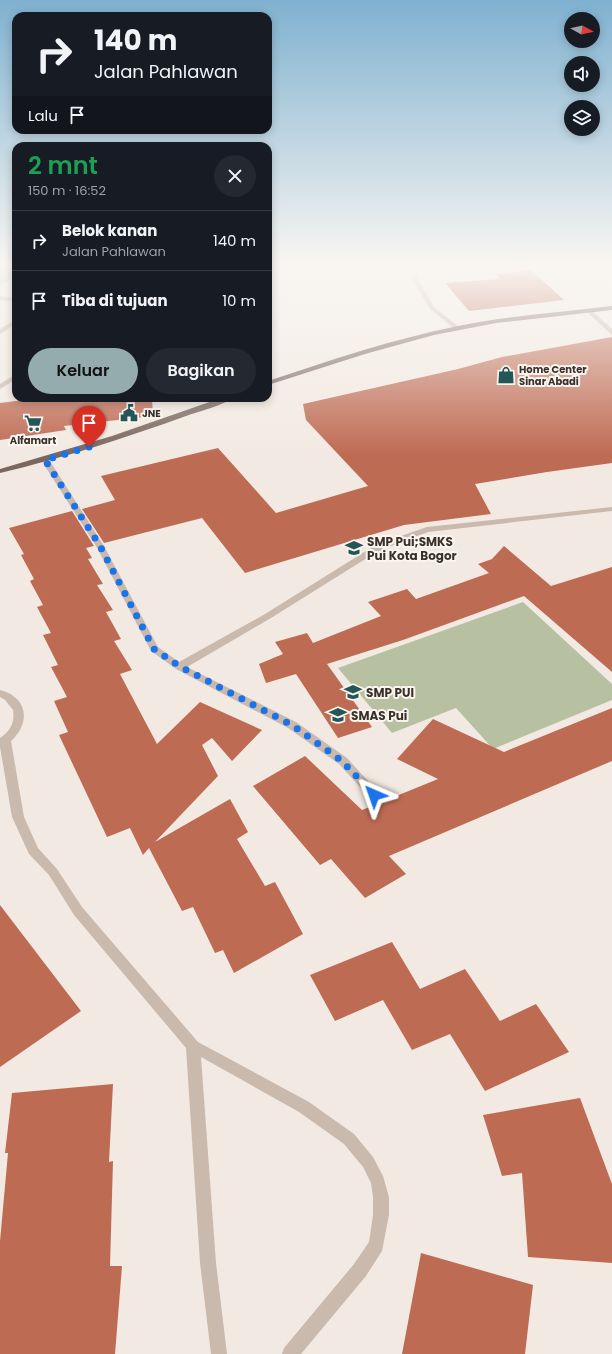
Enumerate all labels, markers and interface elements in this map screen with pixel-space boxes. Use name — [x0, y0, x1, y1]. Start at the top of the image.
north arrow — [564, 12, 600, 48]
map controls — [564, 12, 600, 136]
text: 140 m — [94, 21, 177, 60]
icon: right — [28, 28, 80, 80]
button: sound — [564, 56, 600, 92]
text: Jalan Pahlawan — [94, 59, 238, 84]
button: layers — [564, 100, 600, 136]
icon: arrive — [66, 104, 88, 126]
text: Lalu — [28, 105, 58, 126]
text: 2 mnt — [28, 149, 98, 182]
button: close — [214, 155, 256, 197]
text: 150 m · 16:52 — [28, 181, 106, 200]
text: Belok kanan — [62, 220, 157, 241]
icon: right — [28, 230, 50, 252]
text: 140 m — [213, 230, 256, 251]
text: Jalan Pahlawan — [62, 242, 166, 261]
icon: arrive — [28, 290, 50, 312]
text: Tiba di tujuan — [62, 290, 168, 311]
text: 10 m — [222, 290, 256, 311]
button: Keluar — [28, 348, 138, 394]
button: Bagikan — [146, 348, 256, 394]
place label: Home Center Sinar Abadi — [519, 362, 587, 389]
shop icon: Home Center Sinar Abadi — [496, 365, 516, 385]
public building icon: JNE — [119, 403, 139, 423]
pin — [72, 406, 106, 447]
place label: JNE — [142, 406, 161, 421]
icon: arrive — [78, 412, 100, 434]
supermarket icon: Alfamart — [23, 413, 43, 433]
place label: Alfamart — [10, 433, 56, 448]
place label: SMP Pui;SMKS Pui Kota Bogor — [367, 533, 457, 564]
school or university icon: SMP Pui;SMKS Pui Kota Bogor — [344, 538, 364, 558]
school or university icon: SMP PUI — [343, 682, 363, 702]
place label: SMP PUI — [366, 684, 414, 701]
school or university icon: SMAS Pui — [328, 705, 348, 725]
place label: SMAS Pui — [351, 707, 407, 724]
position arrow — [353, 774, 395, 816]

